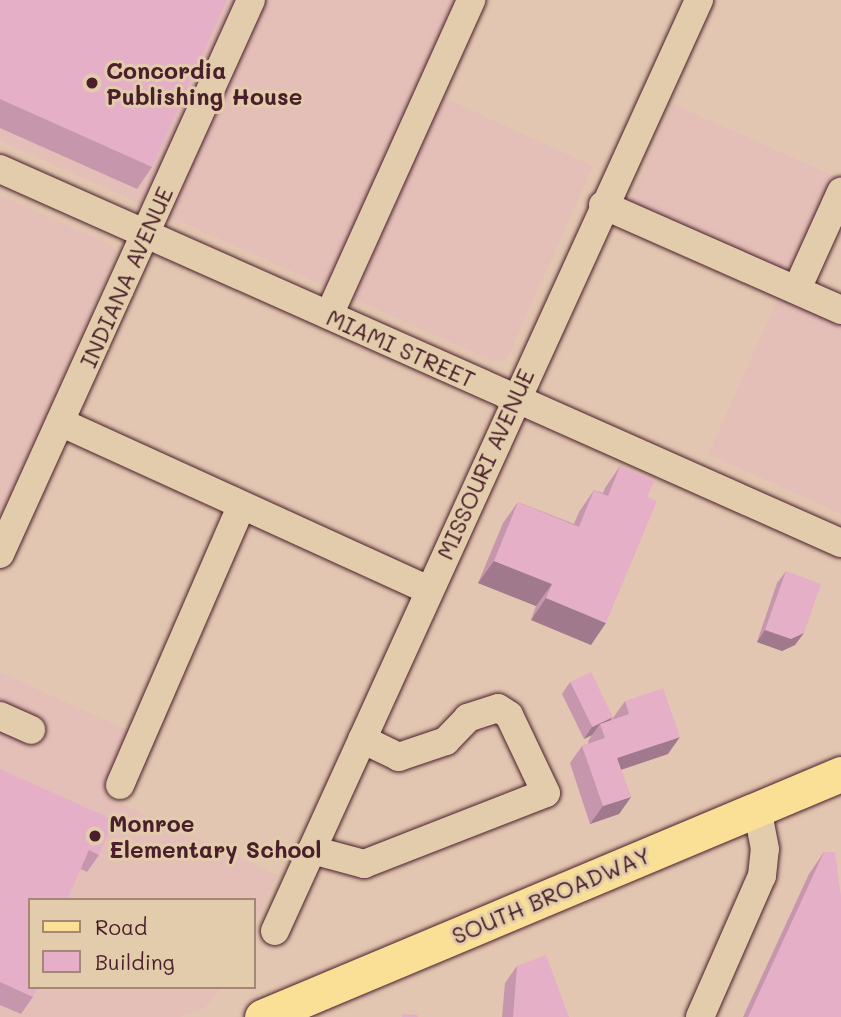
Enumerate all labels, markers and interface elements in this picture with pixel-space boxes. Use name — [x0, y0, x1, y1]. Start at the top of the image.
place label: Concordia Publishing House — [106, 56, 302, 110]
marker: Concordia Publishing House — [84, 75, 100, 91]
street label: INDIANA AVENUE — [74, 182, 178, 372]
street label: MIAMI STREET — [322, 303, 480, 393]
street label: MISSOURI AVENUE — [431, 364, 539, 564]
place label: Monroe Elementary School — [109, 809, 322, 863]
marker: Monroe Elementary School — [87, 828, 103, 844]
street label: SOUTH BROADWAY — [447, 841, 655, 949]
legend — [28, 898, 256, 989]
text: Road — [95, 913, 147, 940]
text: Building — [95, 948, 175, 975]

